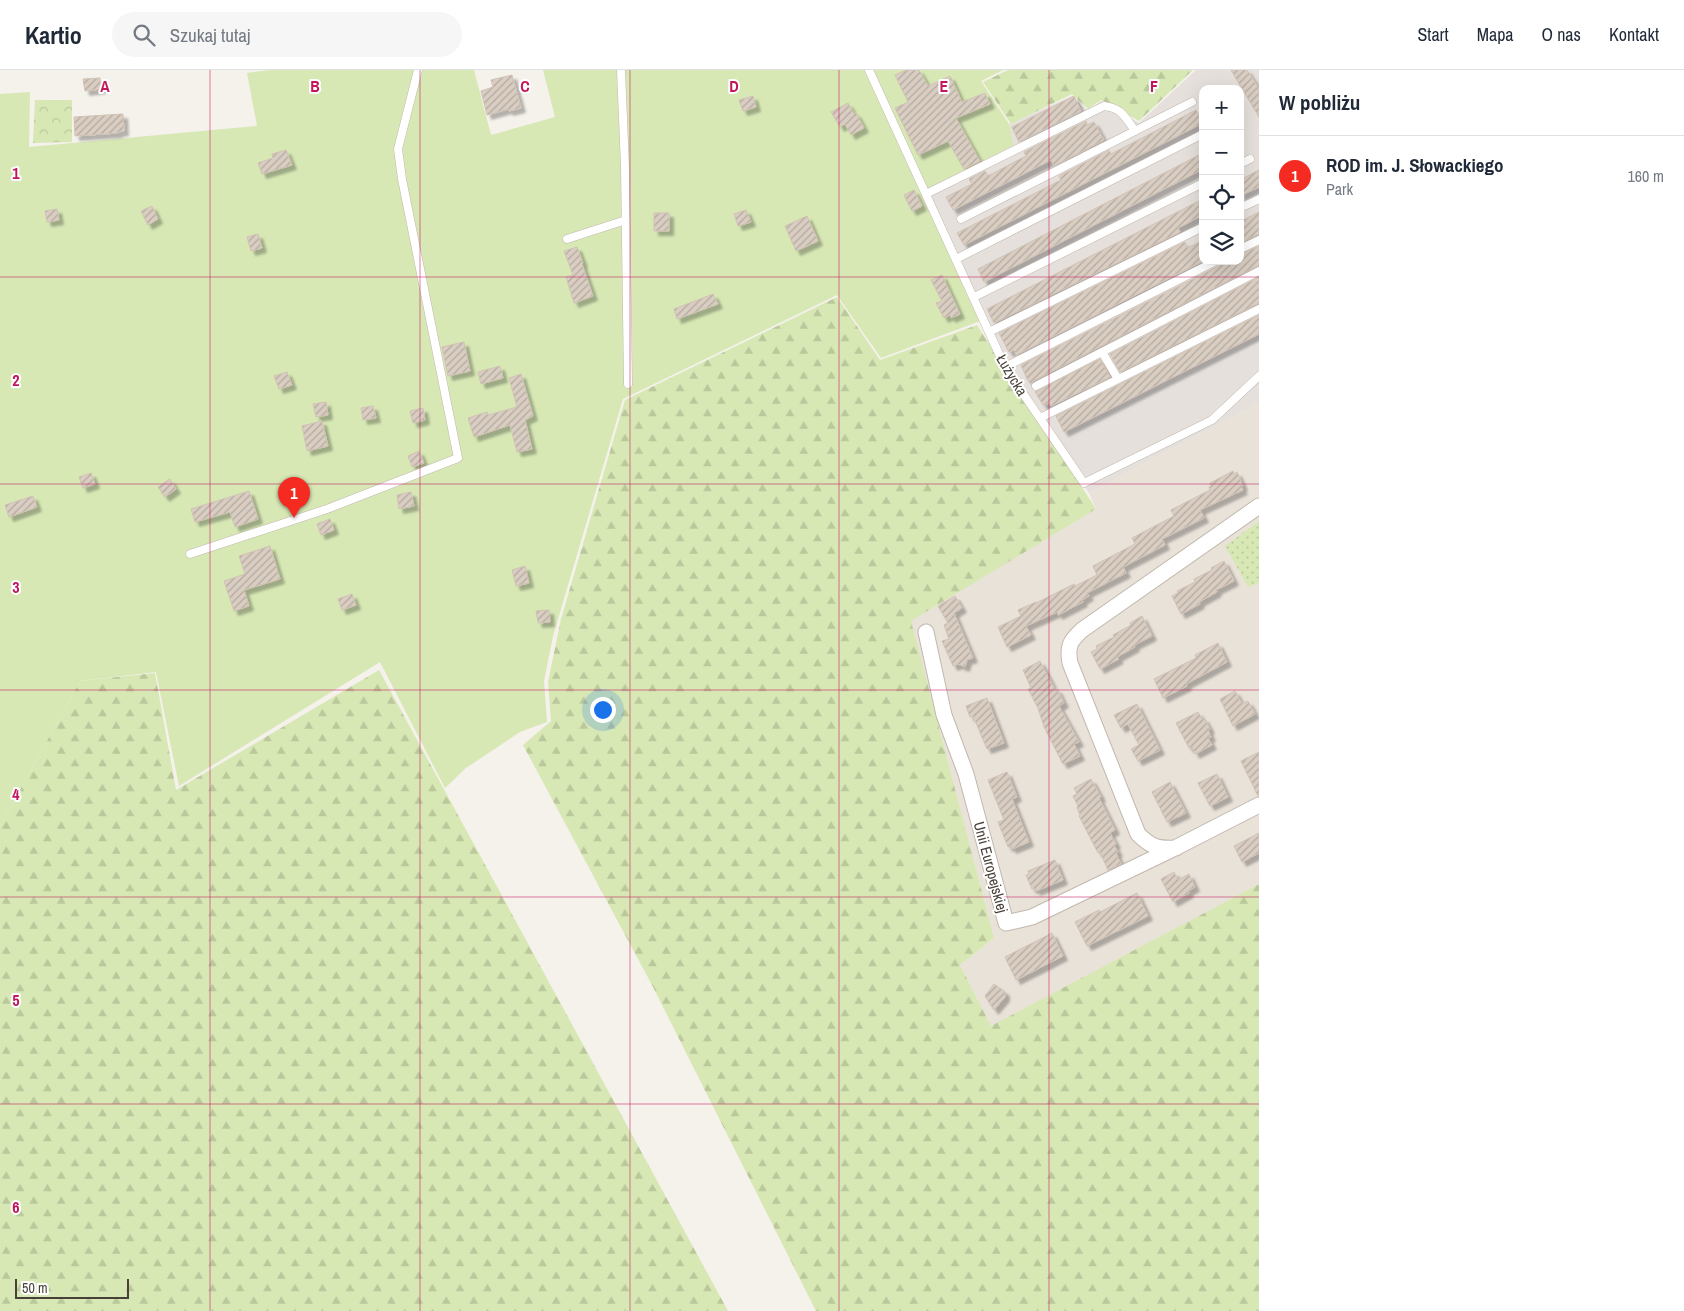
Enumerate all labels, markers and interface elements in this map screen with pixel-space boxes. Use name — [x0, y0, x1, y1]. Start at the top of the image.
search box — [112, 12, 462, 57]
text: Kartio — [25, 19, 82, 51]
icon: search — [130, 21, 158, 49]
text: Szukaj tutaj — [170, 22, 250, 48]
text: Start — [1417, 22, 1449, 47]
text: Mapa — [1477, 22, 1514, 47]
text: O nas — [1542, 22, 1581, 47]
text: Kontakt — [1609, 22, 1659, 47]
text: A — [100, 75, 110, 97]
text: B — [310, 75, 320, 97]
text: C — [520, 75, 530, 97]
text: D — [729, 75, 739, 97]
text: E — [940, 75, 949, 97]
text: F — [1150, 75, 1158, 97]
map controls — [1199, 85, 1244, 265]
button: + — [1199, 85, 1244, 130]
text: W pobliżu — [1279, 88, 1360, 117]
button: − — [1199, 130, 1244, 175]
text: ROD im. J. Słowackiego — [1326, 152, 1504, 178]
text: 1 — [12, 162, 20, 184]
text: 1 — [1291, 165, 1299, 187]
text: 160 m — [1628, 165, 1664, 187]
button: locate — [1199, 175, 1244, 220]
text: Park — [1326, 178, 1353, 200]
button: layers — [1199, 220, 1244, 265]
street label: Łużycka — [991, 350, 1033, 400]
text: 2 — [12, 369, 20, 391]
pin: 1 — [278, 477, 310, 518]
text: 3 — [12, 576, 20, 598]
your location — [590, 697, 616, 723]
text: 4 — [12, 783, 20, 805]
street label: Unii Europejskiej — [969, 819, 1013, 915]
text: 5 — [12, 989, 20, 1011]
text: 6 — [12, 1196, 20, 1218]
scale bar — [15, 1276, 129, 1299]
text: 50 m — [22, 1279, 48, 1297]

